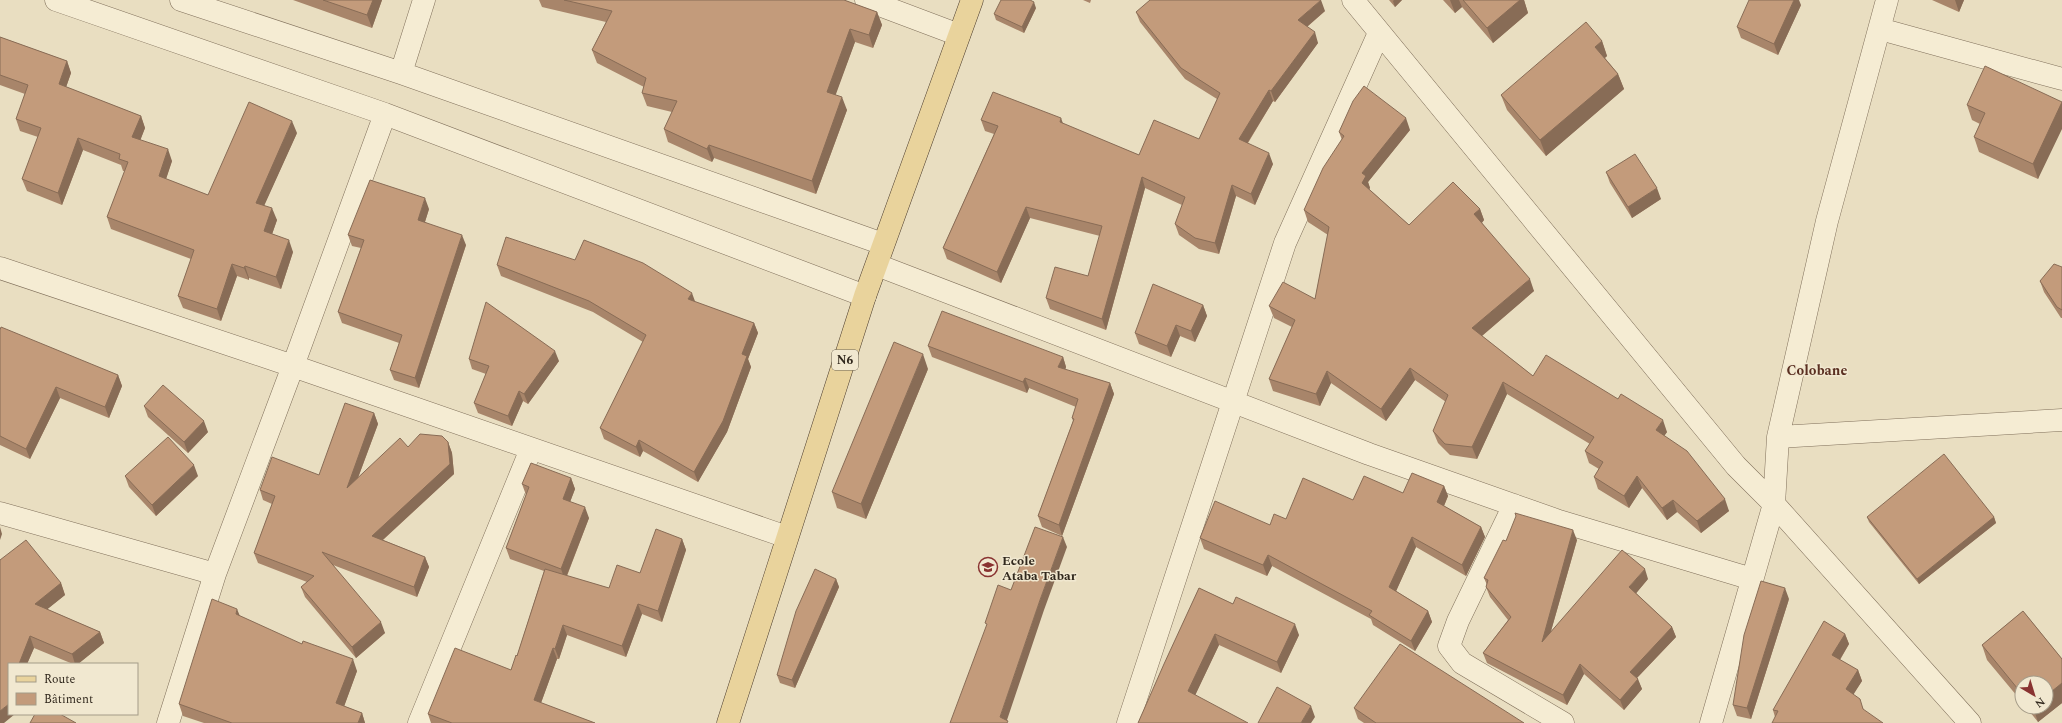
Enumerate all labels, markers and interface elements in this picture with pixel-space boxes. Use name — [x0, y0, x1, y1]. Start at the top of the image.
road number: N6 — [832, 350, 858, 370]
district label: Colobane — [1787, 360, 1847, 381]
place label: Ecole Ataba Tabar — [1002, 551, 1077, 586]
school or university icon: Ecole Ataba Tabar — [977, 556, 999, 578]
legend — [8, 663, 138, 715]
text: Route — [44, 670, 75, 689]
north arrow — [2014, 675, 2054, 715]
text: Bâtiment — [44, 690, 93, 709]
text: N — [2031, 693, 2049, 712]

